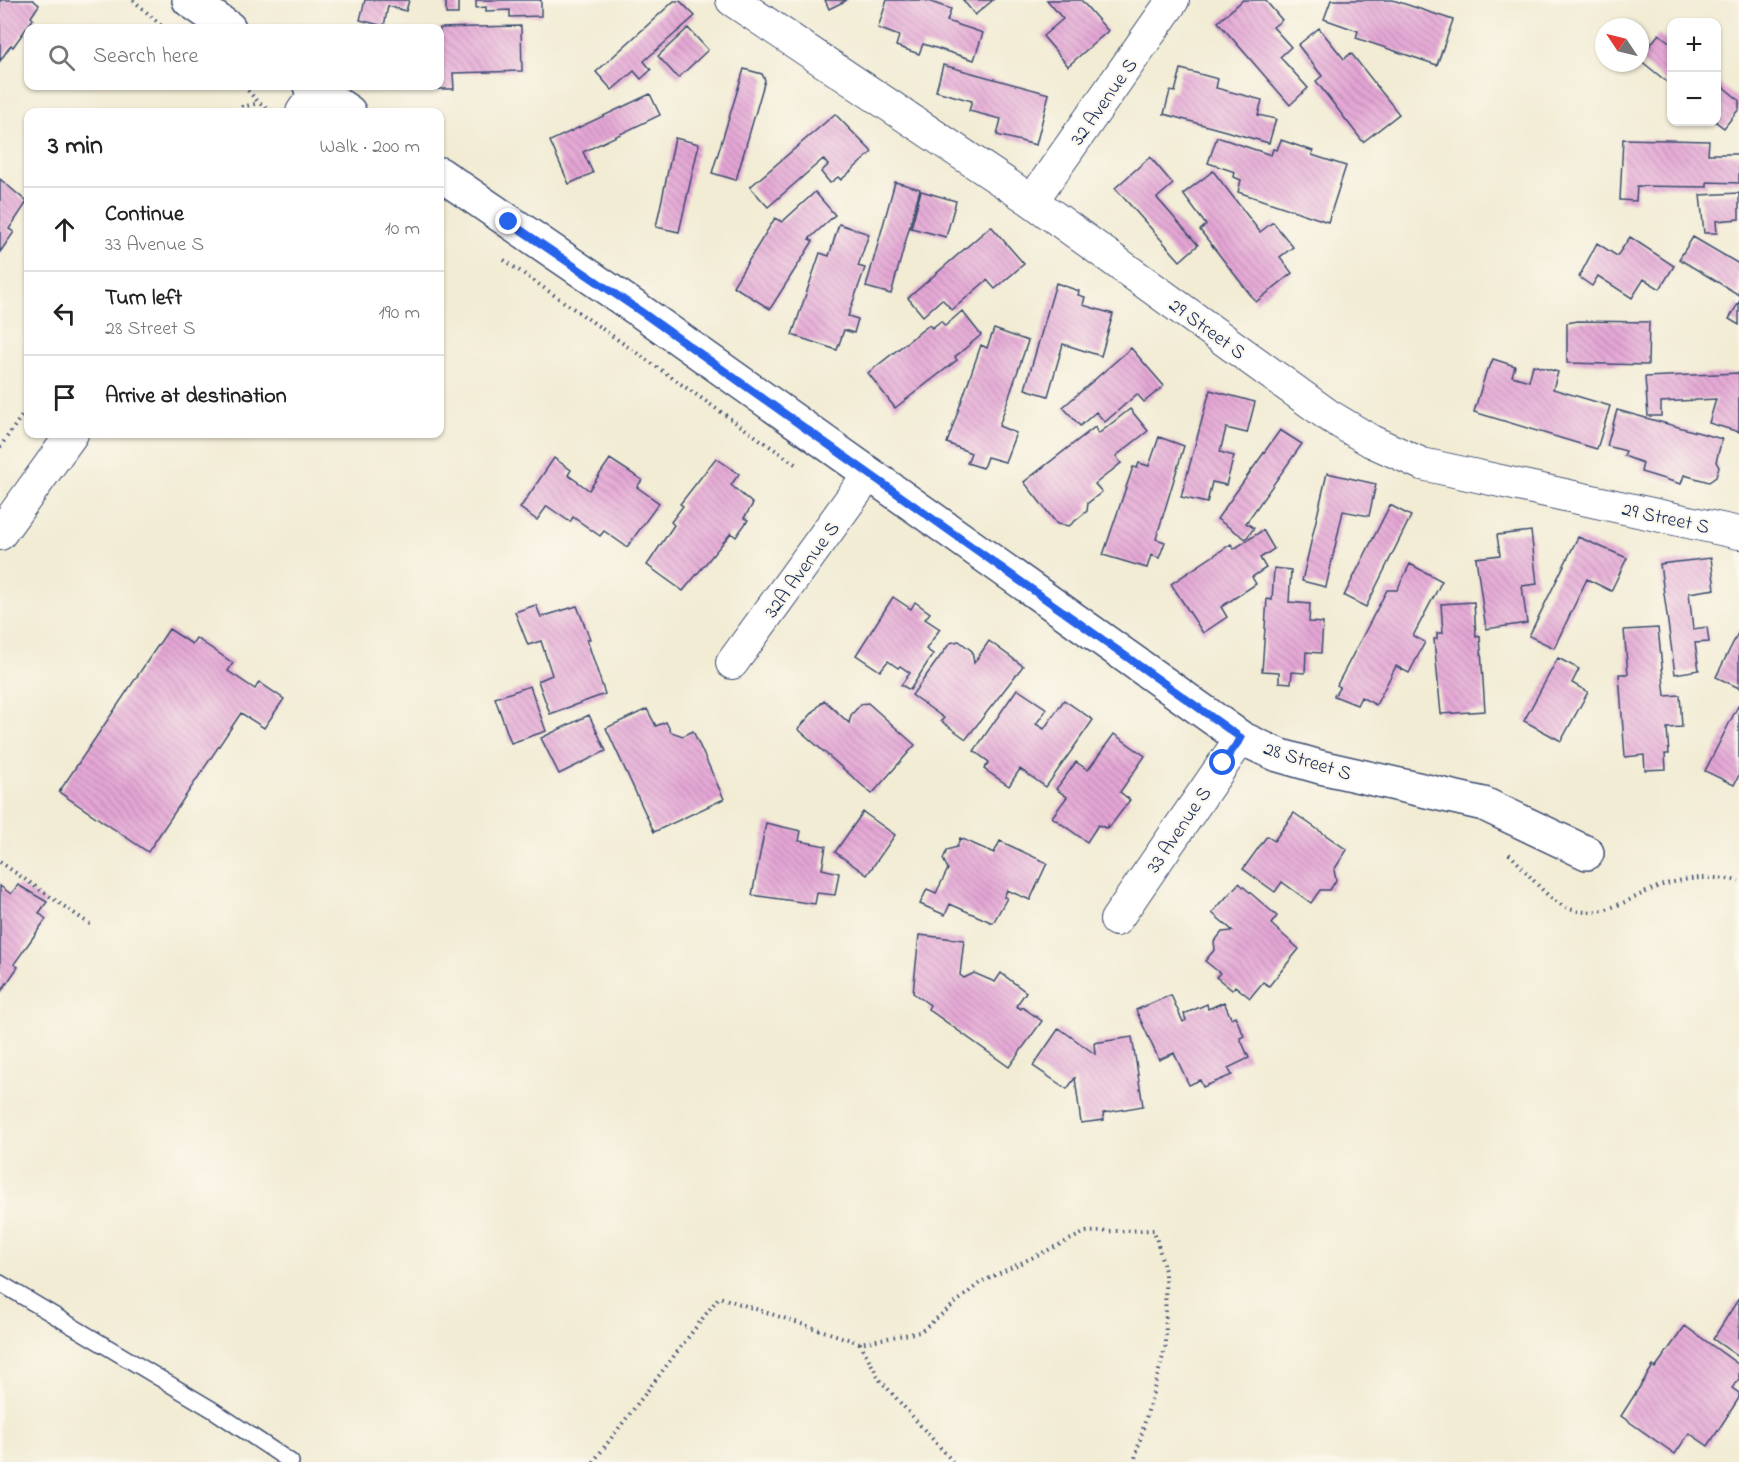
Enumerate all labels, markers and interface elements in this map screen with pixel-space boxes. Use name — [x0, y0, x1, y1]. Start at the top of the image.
north arrow — [1595, 18, 1649, 72]
map controls — [1667, 18, 1721, 126]
button: + — [1667, 18, 1721, 72]
search box — [24, 24, 444, 90]
icon: search — [45, 41, 78, 74]
text: Search here — [93, 41, 198, 73]
street label: 32 Avenue S — [1064, 53, 1146, 152]
button: − — [1667, 72, 1721, 126]
text: 3 min — [48, 128, 103, 166]
text: Walk · 200 m — [320, 133, 420, 162]
text: Continue — [105, 199, 184, 231]
route end — [495, 208, 521, 234]
icon: ahead — [48, 213, 81, 246]
text: 10 m — [384, 215, 420, 244]
text: 33 Avenue S — [105, 231, 204, 260]
text: Turn left — [105, 283, 182, 315]
street label: 29 Street S — [1162, 292, 1251, 368]
icon: left — [48, 297, 81, 330]
text: 190 m — [378, 299, 420, 328]
text: 28 Street S — [105, 315, 196, 344]
icon: arrive — [48, 381, 81, 414]
text: Arrive at destination — [105, 381, 287, 413]
street label: 29 Street S — [1619, 496, 1712, 543]
street label: 32A Avenue S — [758, 516, 848, 625]
street label: 28 Street S — [1260, 735, 1355, 790]
route start — [1209, 749, 1235, 775]
street label: 33 Avenue S — [1140, 781, 1220, 880]

